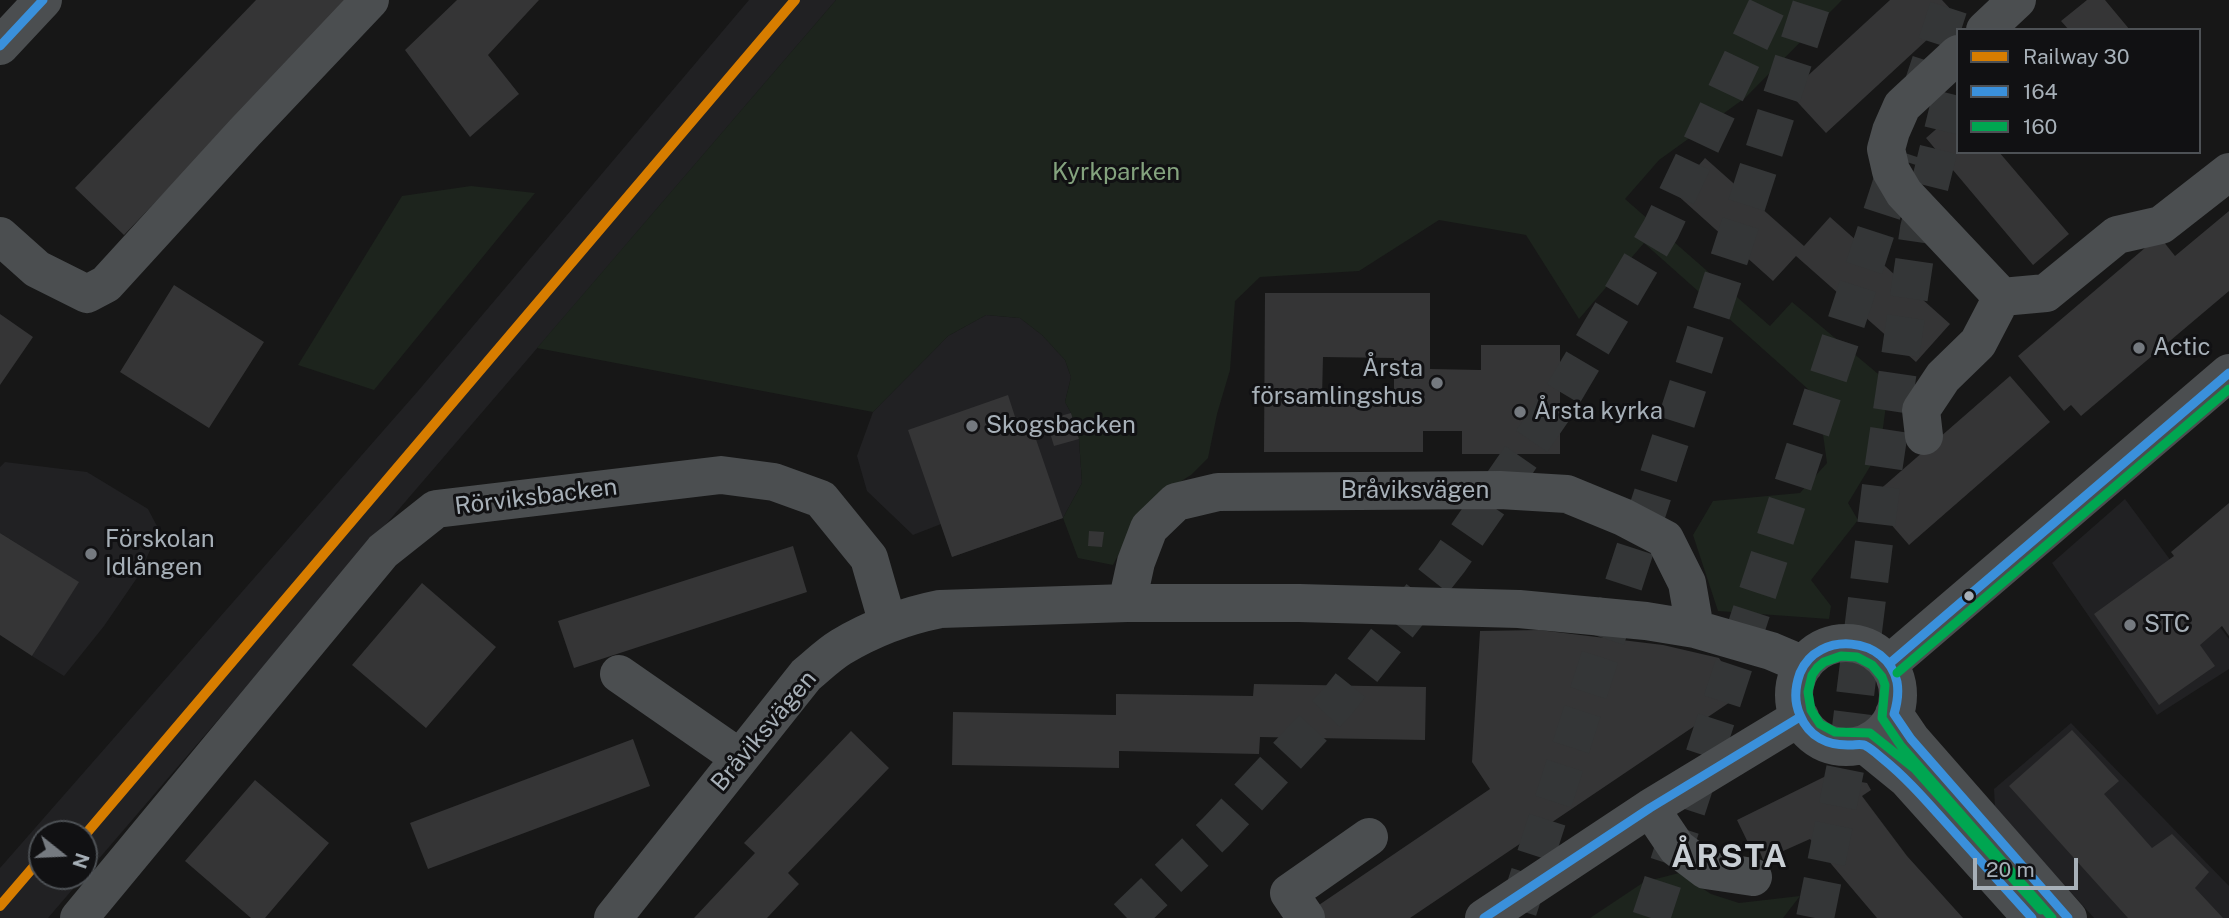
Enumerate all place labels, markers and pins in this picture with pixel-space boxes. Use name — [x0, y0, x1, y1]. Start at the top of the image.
place label: Actic — [2153, 334, 2211, 362]
marker: Actic — [2131, 340, 2147, 356]
place label: Årsta församlingshus — [1251, 355, 1423, 411]
marker: Årsta församlingshus — [1429, 375, 1445, 391]
place label: Årsta kyrka — [1534, 398, 1663, 426]
marker: Årsta kyrka — [1512, 404, 1528, 420]
place label: Skogsbacken — [986, 412, 1136, 440]
marker: Skogsbacken — [964, 418, 980, 434]
place label: Förskolan Idlången — [105, 526, 215, 582]
marker: Förskolan Idlången — [83, 546, 99, 562]
unlabelled marker — [1962, 589, 1976, 603]
place label: STC — [2144, 611, 2190, 639]
marker: STC — [2122, 617, 2138, 633]

